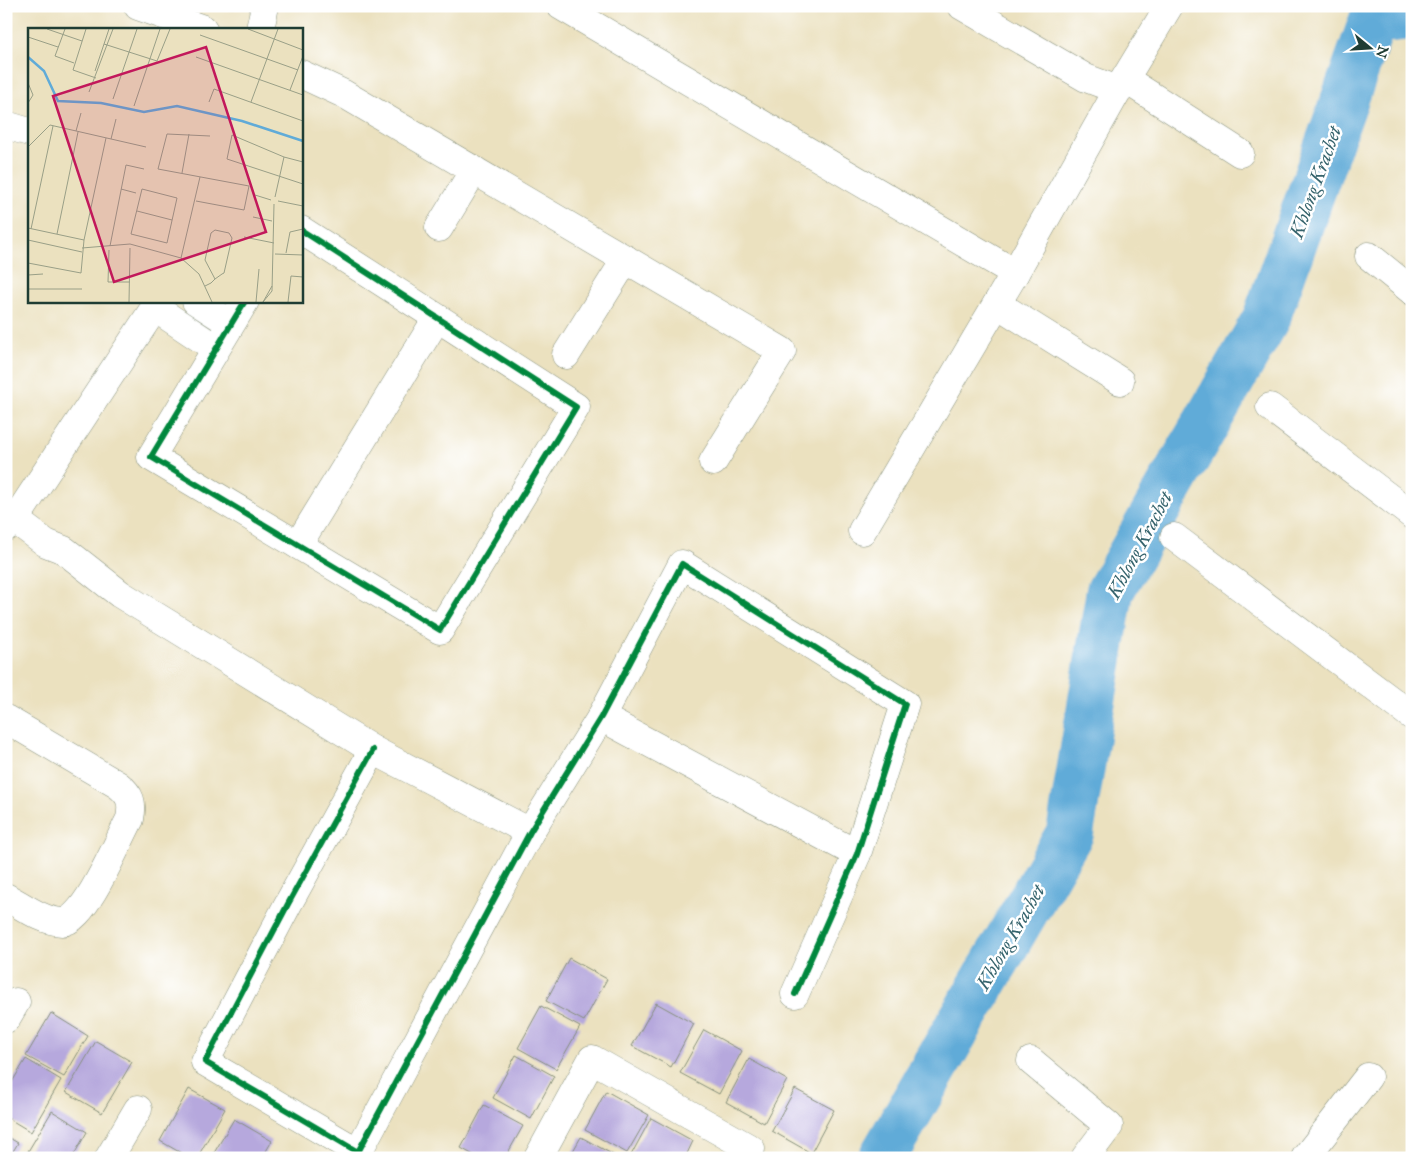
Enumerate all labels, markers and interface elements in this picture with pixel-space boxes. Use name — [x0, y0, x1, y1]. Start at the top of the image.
north arrow — [1346, 22, 1396, 72]
inset map — [28, 28, 302, 302]
text: N — [1372, 44, 1392, 60]
water label: Khlong Krachet — [1284, 122, 1347, 242]
water label: Khlong Krachet — [1101, 487, 1178, 603]
water label: Khlong Krachet — [971, 880, 1050, 995]

